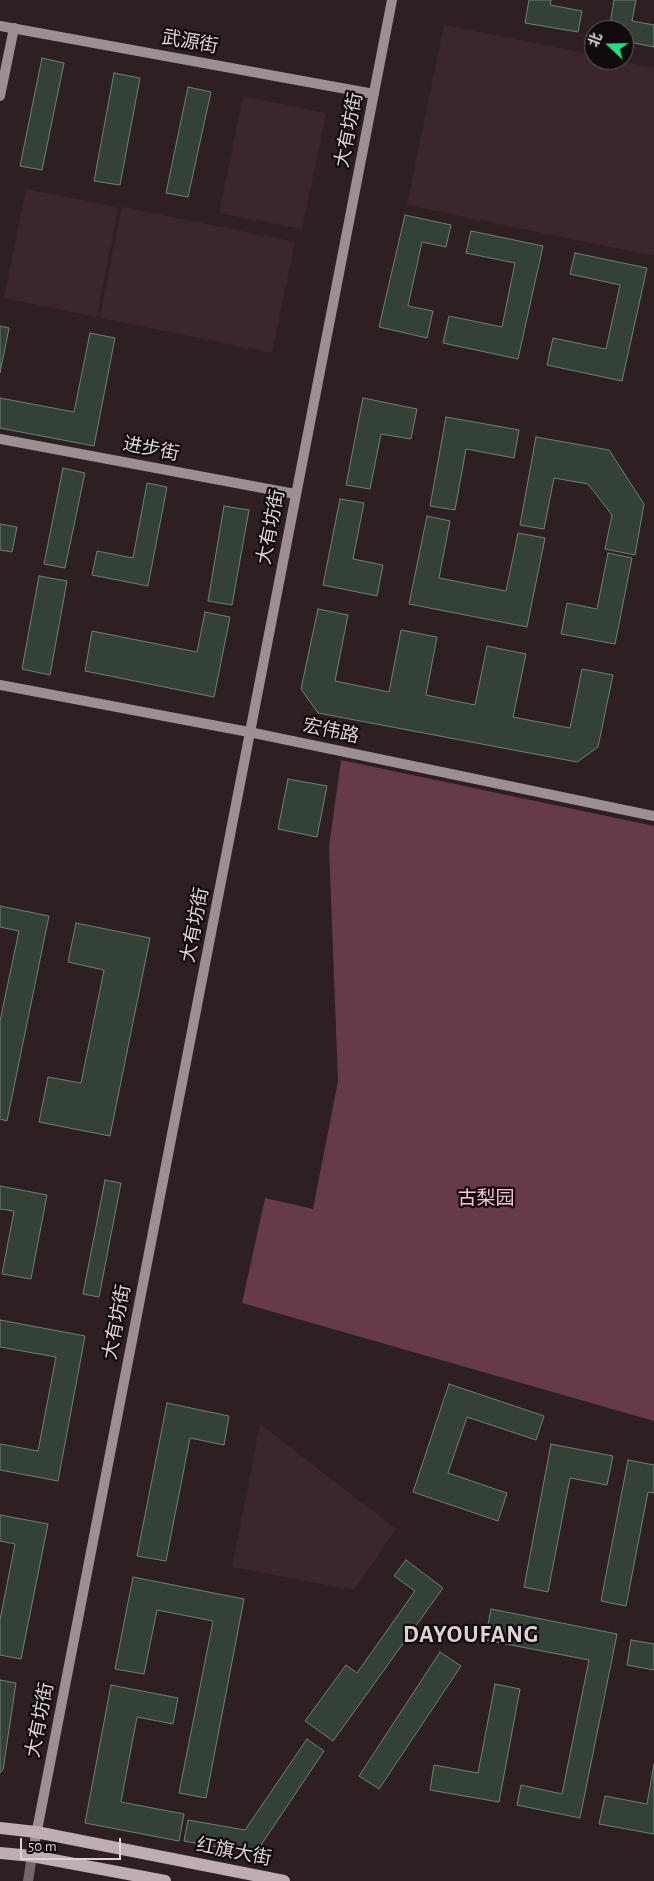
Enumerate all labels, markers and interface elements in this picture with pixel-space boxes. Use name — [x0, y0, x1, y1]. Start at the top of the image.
north arrow — [584, 20, 634, 70]
street label: 武源街 — [160, 26, 220, 58]
text: 北 — [587, 31, 605, 49]
street label: 大有坊街 — [331, 91, 367, 169]
street label: 进步街 — [121, 432, 181, 466]
street label: 大有坊街 — [253, 488, 289, 566]
street label: 宏伟路 — [301, 714, 361, 748]
street label: 大有坊街 — [177, 886, 213, 964]
park label: 古梨园 — [458, 1187, 514, 1209]
street label: 大有坊街 — [99, 1283, 135, 1361]
district label: DAYOUFANG — [402, 1621, 540, 1649]
street label: 大有坊街 — [22, 1681, 58, 1759]
scale bar — [22, 1828, 124, 1860]
street label: 红旗大街 — [195, 1834, 273, 1870]
text: 50 m — [28, 1839, 57, 1854]

